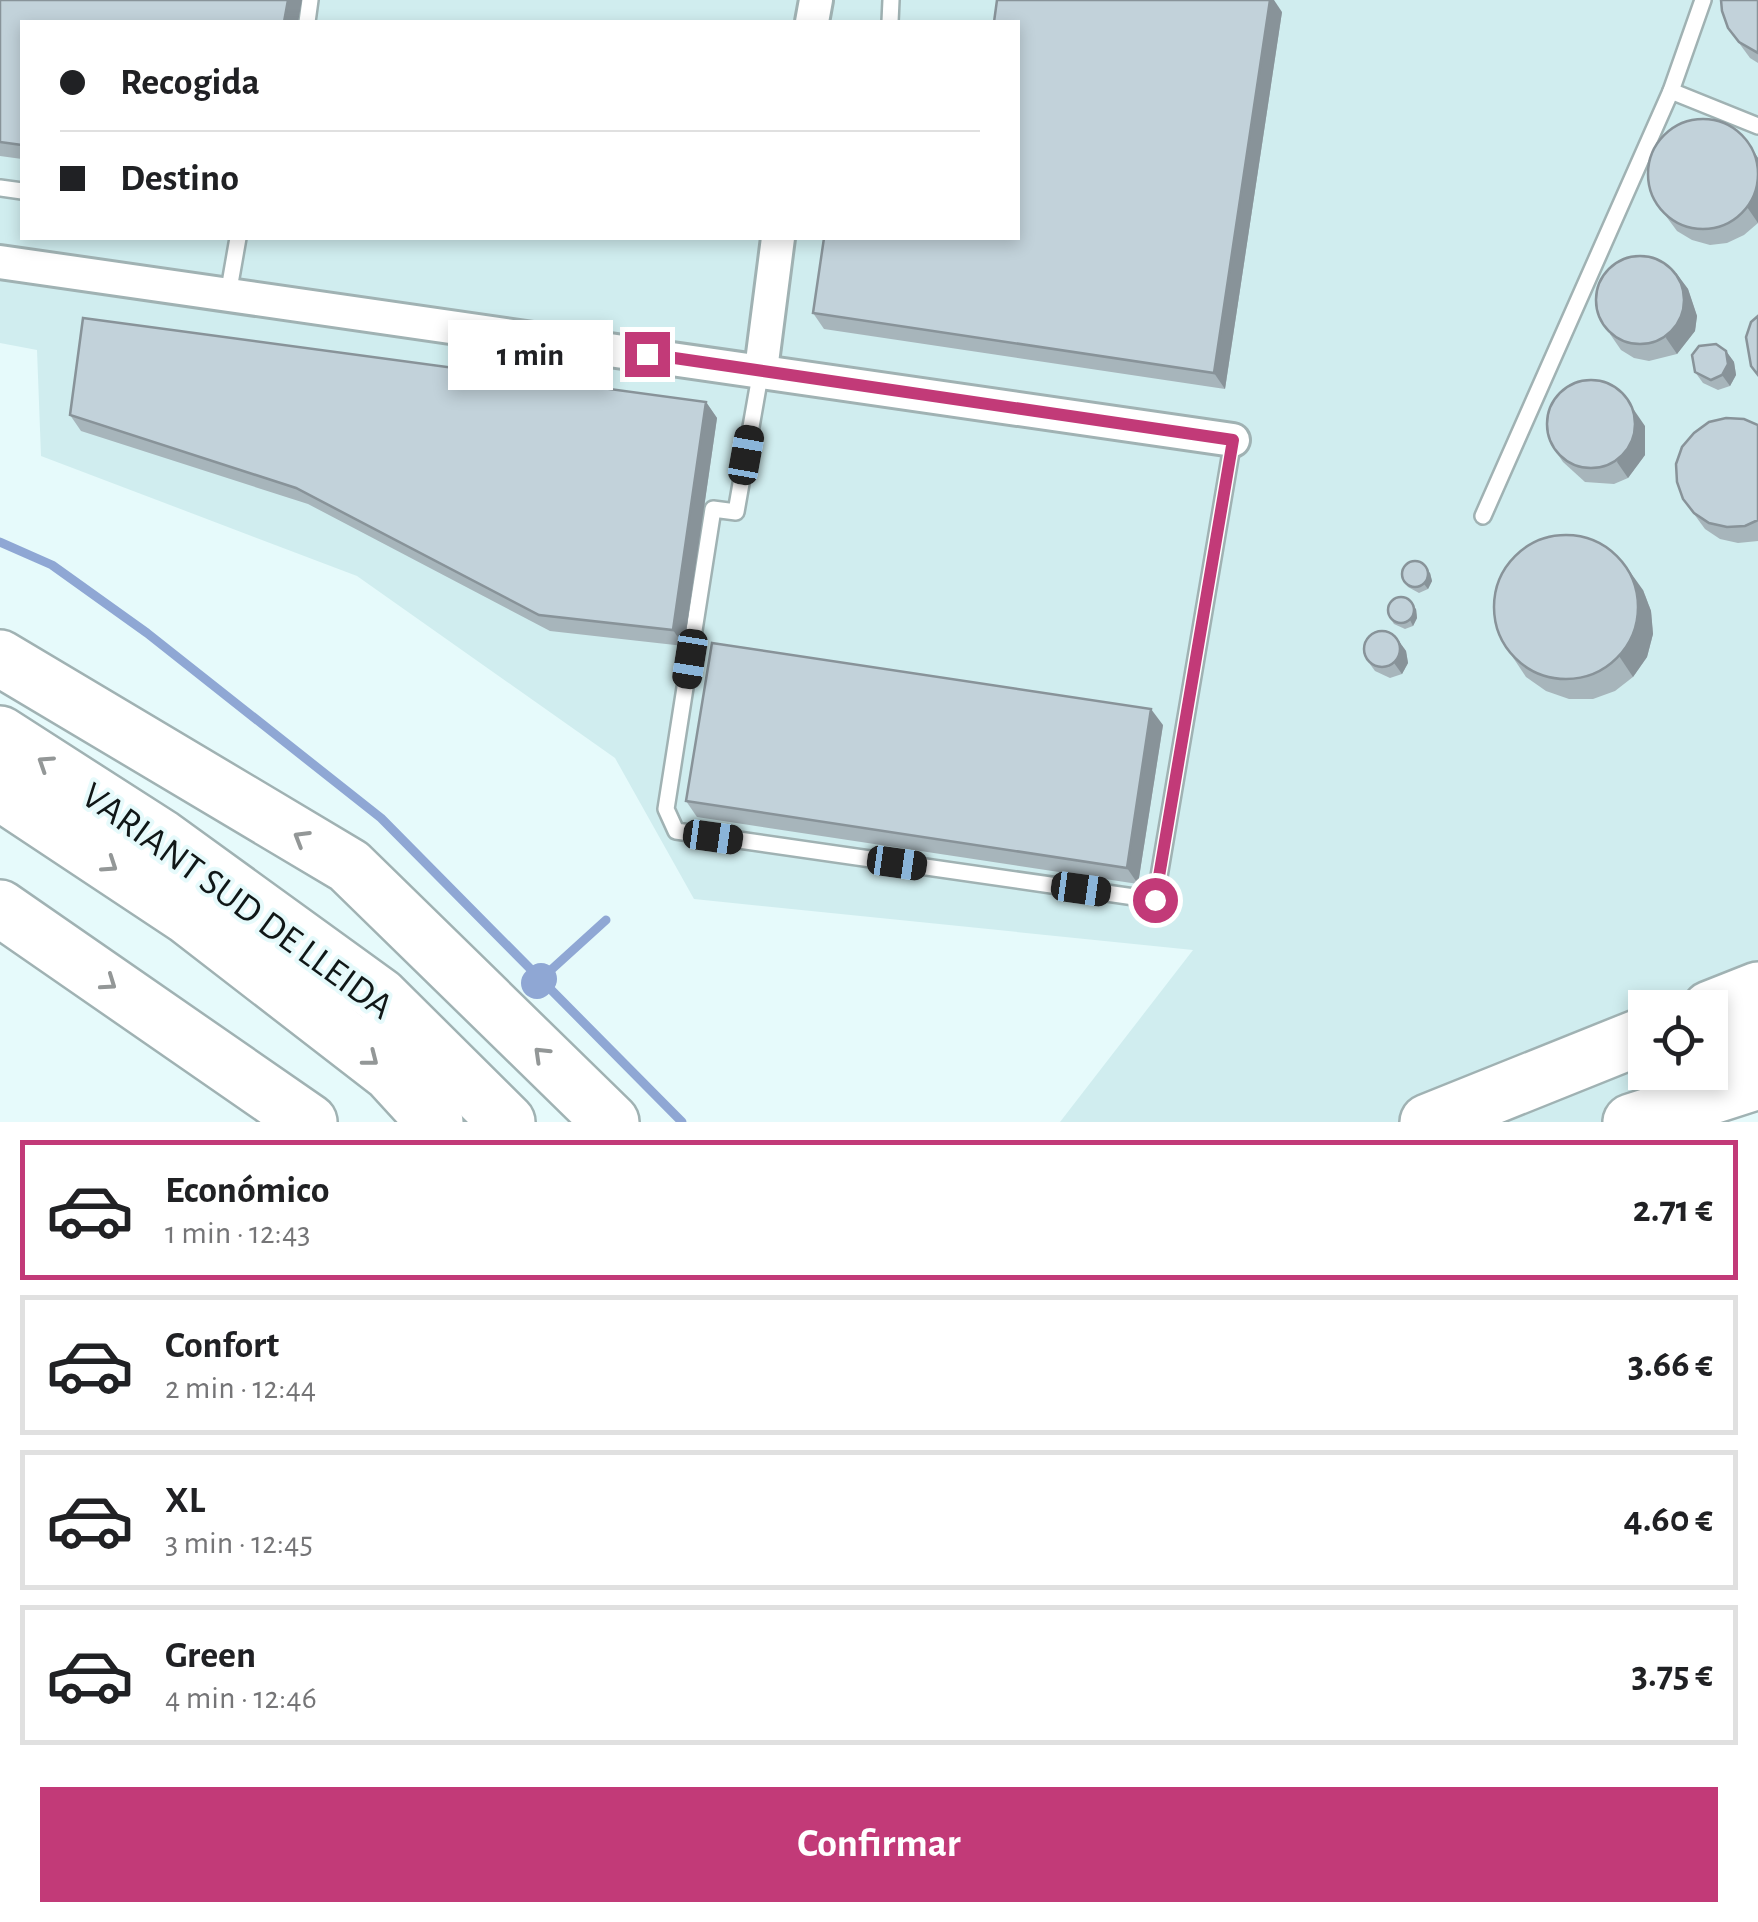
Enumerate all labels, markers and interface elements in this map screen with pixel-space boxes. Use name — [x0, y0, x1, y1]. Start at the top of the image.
text: Recogida — [120, 64, 260, 102]
text: Destino — [120, 160, 239, 198]
callout: 1 min — [447, 319, 612, 389]
route end — [625, 332, 670, 377]
text: 1 min — [497, 339, 564, 371]
car — [726, 423, 766, 487]
car — [670, 627, 710, 691]
one-way arrow — [37, 756, 55, 775]
street label: VARIANT SUD DE LLEIDA — [74, 776, 399, 1027]
car — [681, 818, 745, 856]
one-way arrow — [294, 831, 312, 850]
car — [865, 844, 929, 882]
one-way arrow — [99, 853, 118, 871]
car — [1049, 870, 1113, 908]
route start — [1133, 878, 1178, 923]
one-way arrow — [98, 971, 117, 989]
map controls — [1628, 990, 1728, 1090]
button: locate — [1628, 990, 1728, 1090]
one-way arrow — [360, 1047, 378, 1065]
one-way arrow — [535, 1048, 553, 1066]
icon: car — [45, 1165, 135, 1255]
text: Económico — [165, 1172, 329, 1210]
text: 2.71 € — [1633, 1191, 1713, 1229]
text: 1 min · 12:43 — [165, 1217, 311, 1249]
icon: car — [45, 1320, 135, 1410]
text: Confort — [165, 1327, 279, 1365]
text: 3.66 € — [1628, 1346, 1713, 1384]
text: 2 min · 12:44 — [165, 1372, 316, 1404]
icon: car — [45, 1475, 135, 1565]
text: XL — [165, 1482, 205, 1520]
text: 4.60 € — [1624, 1501, 1713, 1539]
text: 3 min · 12:45 — [165, 1527, 313, 1559]
icon: car — [45, 1630, 135, 1720]
text: Green — [165, 1637, 256, 1675]
text: 3.75 € — [1632, 1656, 1713, 1694]
text: 4 min · 12:46 — [165, 1682, 317, 1714]
button: Confirmar — [40, 1787, 1718, 1902]

